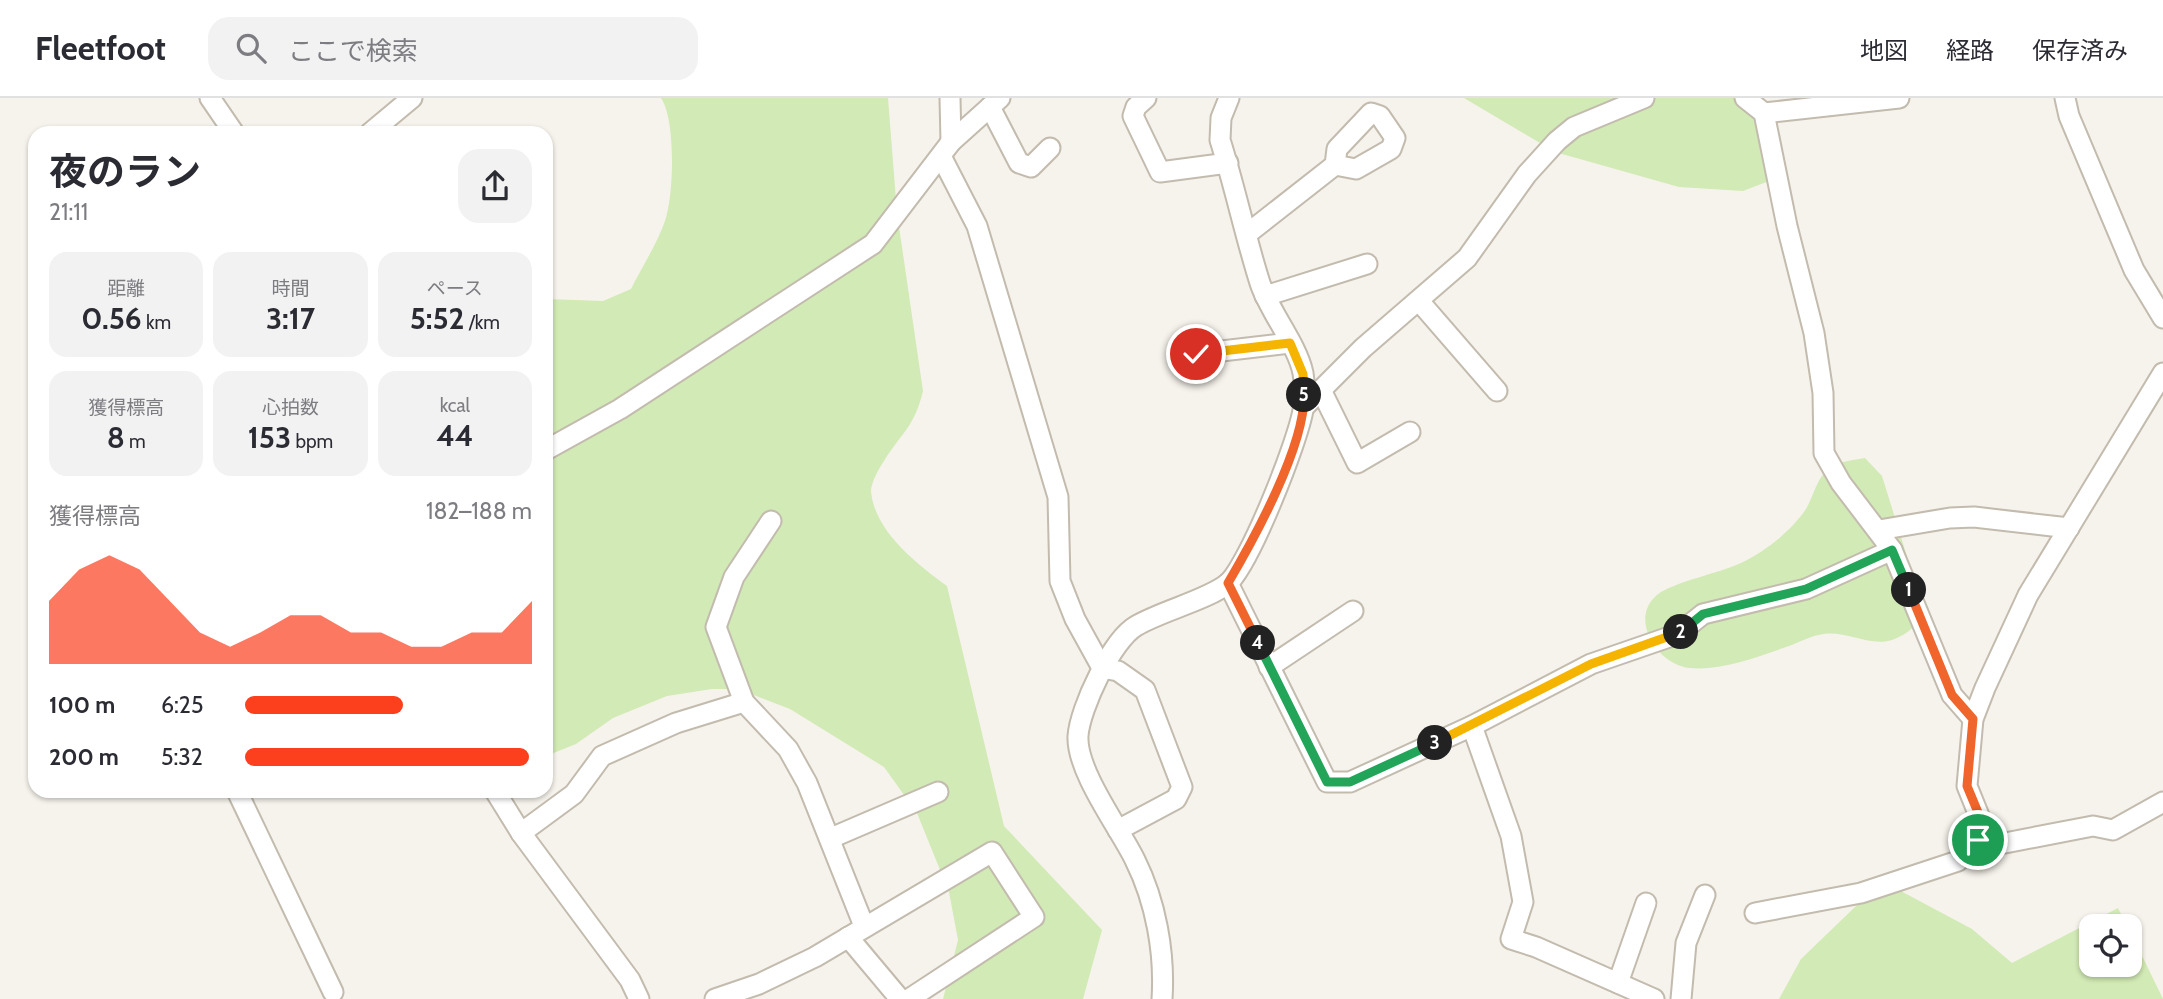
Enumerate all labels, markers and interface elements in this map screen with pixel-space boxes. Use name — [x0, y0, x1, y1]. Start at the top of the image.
search box — [208, 17, 698, 80]
text: Fleetfoot — [35, 28, 166, 68]
icon: search — [232, 29, 270, 67]
text: ここで検索 — [288, 35, 418, 67]
text: 地図 — [1860, 36, 1908, 65]
text: 経路 — [1946, 36, 1994, 65]
text: 保存済み — [2032, 36, 2128, 65]
text: 夜のラン — [49, 148, 201, 195]
button: share — [458, 149, 532, 223]
text: 21:11 — [49, 198, 88, 226]
text: 距離 — [107, 277, 145, 300]
text: 時間 — [271, 277, 310, 300]
text: ペース — [427, 277, 483, 300]
text: 0.56 — [81, 300, 142, 337]
text: 3:17 — [266, 300, 315, 337]
text: 5:52 — [410, 300, 464, 337]
text: km — [142, 311, 171, 334]
text: /km — [464, 311, 500, 334]
pin — [1166, 324, 1226, 384]
icon: check — [1177, 335, 1215, 373]
pin: 5 — [1286, 378, 1322, 412]
text: 5 — [1298, 383, 1309, 406]
text: kcal — [440, 394, 470, 417]
text: 獲得標高 — [88, 396, 164, 419]
text: 心拍数 — [262, 396, 319, 419]
text: 44 — [436, 417, 473, 454]
text: 8 — [107, 419, 125, 456]
text: 153 — [248, 419, 291, 456]
text: m — [125, 430, 146, 453]
text: bpm — [291, 430, 333, 453]
text: 182–188 m — [426, 497, 532, 525]
text: 獲得標高 — [49, 502, 141, 530]
pin: 1 — [1892, 573, 1926, 608]
text: 1 — [1905, 578, 1912, 601]
pin: 2 — [1664, 614, 1698, 650]
text: 2 — [1675, 620, 1686, 643]
pin: 4 — [1240, 626, 1276, 660]
text: 4 — [1252, 631, 1263, 654]
text: 100 m — [49, 691, 115, 719]
text: 6:25 — [161, 691, 203, 719]
pin: 3 — [1418, 726, 1452, 760]
text: 3 — [1429, 731, 1440, 754]
text: 200 m — [49, 743, 119, 771]
text: 5:32 — [161, 743, 203, 771]
pin — [1948, 810, 2008, 870]
icon: arrive — [1959, 821, 1997, 859]
map controls — [2079, 914, 2142, 977]
button: locate — [2079, 914, 2142, 977]

